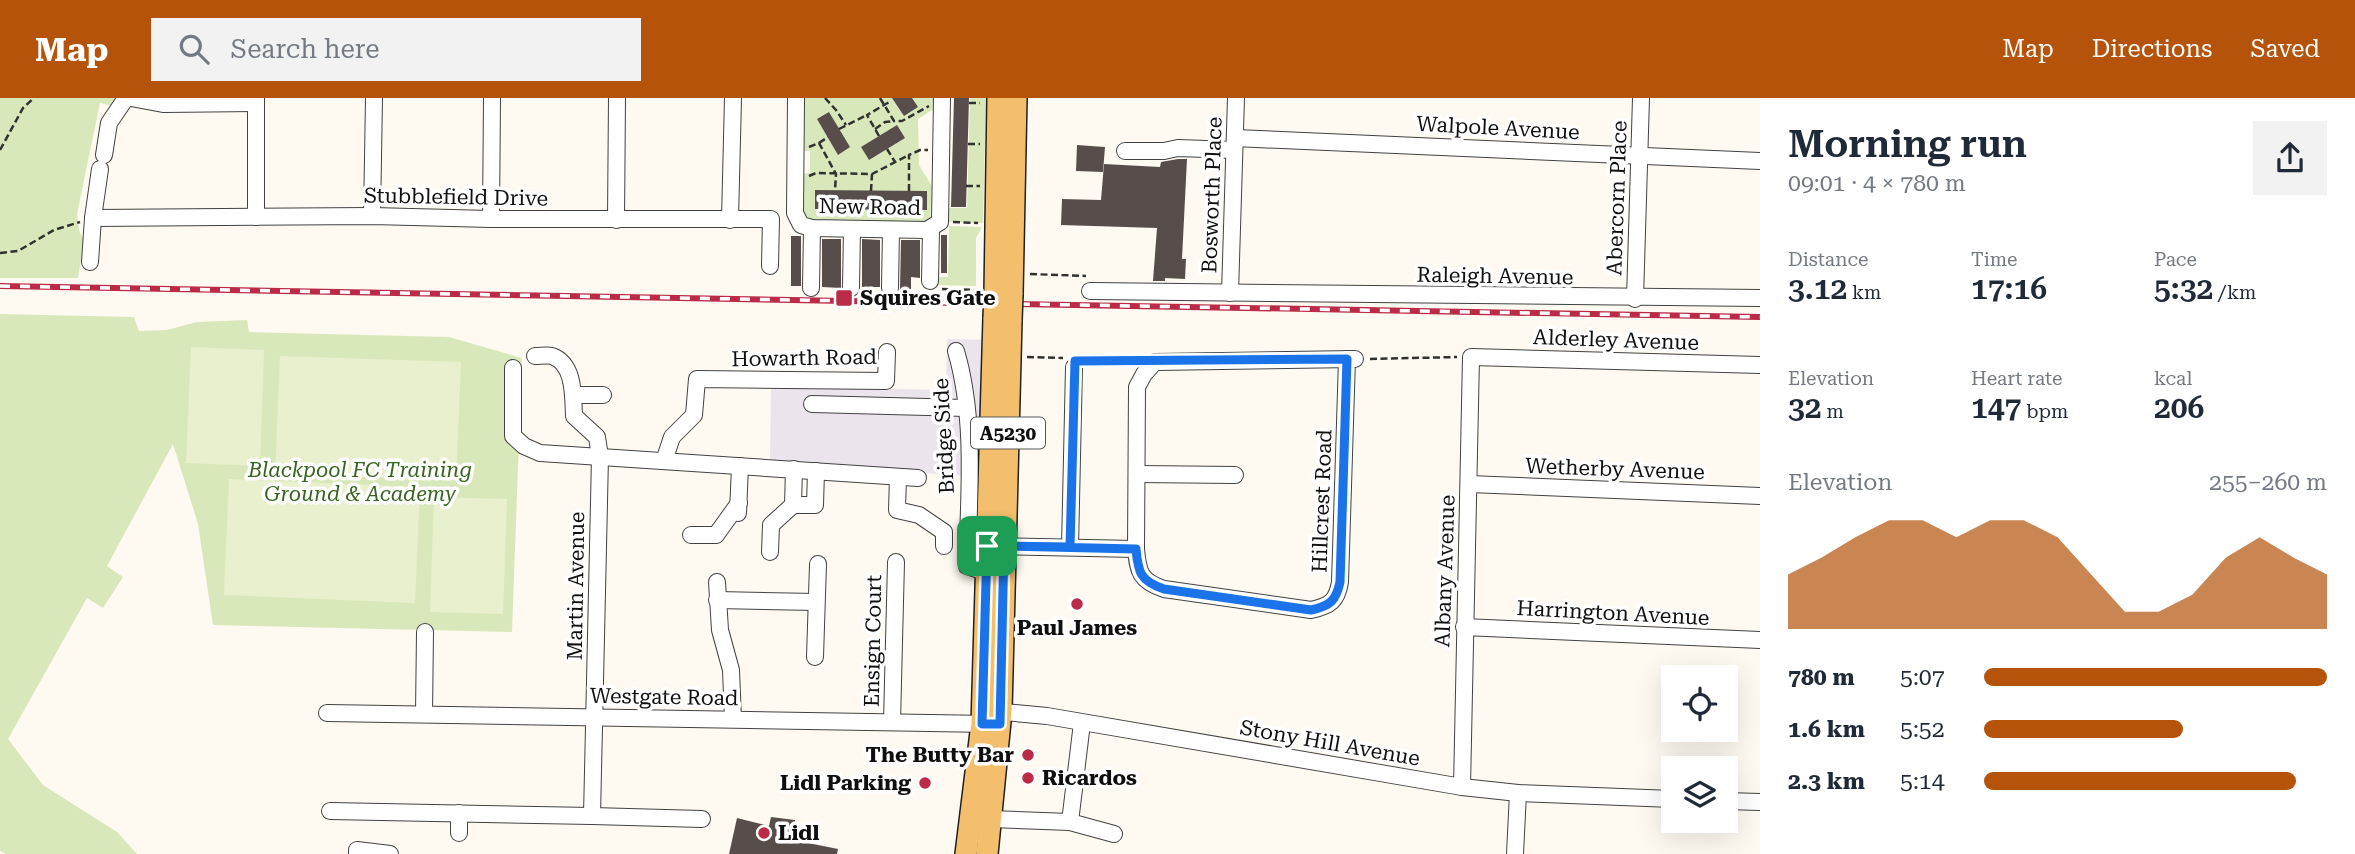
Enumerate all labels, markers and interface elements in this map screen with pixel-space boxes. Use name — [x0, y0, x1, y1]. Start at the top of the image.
search box — [151, 18, 641, 81]
text: Map — [35, 30, 109, 69]
icon: search — [175, 30, 213, 68]
text: Search here — [231, 34, 380, 64]
text: Map — [2002, 35, 2054, 63]
text: Directions — [2092, 35, 2212, 63]
text: Saved — [2250, 35, 2320, 63]
street label: Walpole Avenue — [1416, 112, 1580, 144]
street label: Bosworth Place — [1197, 116, 1227, 274]
street label: Abercorn Place — [1602, 120, 1632, 276]
button: share — [2253, 121, 2327, 195]
text: Morning run — [1788, 122, 2027, 166]
text: 09:01 · 4 × 780 m — [1788, 170, 1966, 197]
street label: Stubblefield Drive — [364, 183, 548, 211]
street label: New Road — [819, 194, 922, 220]
text: Distance — [1788, 248, 1868, 271]
text: Time — [1971, 248, 2018, 271]
text: Pace — [2154, 248, 2197, 271]
street label: Raleigh Avenue — [1417, 263, 1573, 289]
text: 3.12 — [1788, 271, 1847, 306]
text: 17:16 — [1971, 271, 2047, 306]
text: 5:32 — [2154, 271, 2213, 306]
text: km — [1847, 281, 1881, 304]
text: /km — [2213, 281, 2256, 304]
place label: Squires Gate — [860, 286, 996, 310]
marker: Squires Gate — [834, 288, 854, 308]
street label: Alderley Avenue — [1533, 325, 1699, 355]
street label: Howarth Road — [731, 345, 877, 371]
text: Elevation — [1788, 367, 1874, 390]
text: Heart rate — [1971, 367, 2062, 390]
text: kcal — [2154, 367, 2192, 390]
street label: Bridge Side — [929, 378, 959, 494]
text: 32 — [1788, 390, 1822, 425]
text: 147 — [1971, 390, 2021, 425]
text: 206 — [2154, 390, 2204, 425]
text: m — [1822, 400, 1844, 423]
text: bpm — [2021, 400, 2068, 423]
road number: A5230 — [971, 418, 1045, 448]
street label: Hillcrest Road — [1308, 428, 1337, 573]
street label: Wetherby Avenue — [1525, 454, 1705, 484]
park label: Blackpool FC Training Ground & Academy — [247, 458, 472, 506]
text: Elevation — [1788, 469, 1892, 496]
text: 255–260 m — [2209, 469, 2327, 496]
street label: Albany Avenue — [1430, 494, 1460, 648]
street label: Martin Avenue — [563, 511, 589, 661]
pin — [957, 516, 1017, 576]
icon: arrive — [968, 527, 1006, 565]
street label: Ensign Court — [860, 574, 886, 707]
marker: Paul James — [1069, 596, 1085, 612]
street label: Harrington Avenue — [1516, 596, 1710, 630]
place label: Paul James — [1017, 616, 1137, 640]
text: 780 m — [1788, 664, 1855, 691]
text: 5:07 — [1900, 664, 1945, 691]
map controls — [1661, 665, 1738, 833]
button: locate — [1661, 665, 1738, 742]
street label: Westgate Road — [590, 684, 739, 710]
street label: Stony Hill Avenue — [1238, 715, 1422, 771]
text: 1.6 km — [1788, 716, 1865, 743]
text: 5:52 — [1900, 716, 1945, 743]
place label: The Butty Bar — [866, 743, 1014, 767]
marker: The Butty Bar — [1020, 747, 1036, 763]
button: layers — [1661, 756, 1738, 833]
place label: Ricardos — [1042, 766, 1137, 790]
text: 2.3 km — [1788, 768, 1865, 795]
text: 5:14 — [1900, 768, 1945, 795]
marker: Ricardos — [1020, 770, 1036, 786]
place label: Lidl Parking — [780, 771, 911, 795]
marker: Lidl Parking — [917, 775, 933, 791]
place label: Lidl — [778, 821, 819, 845]
marker: Lidl — [756, 825, 772, 841]

